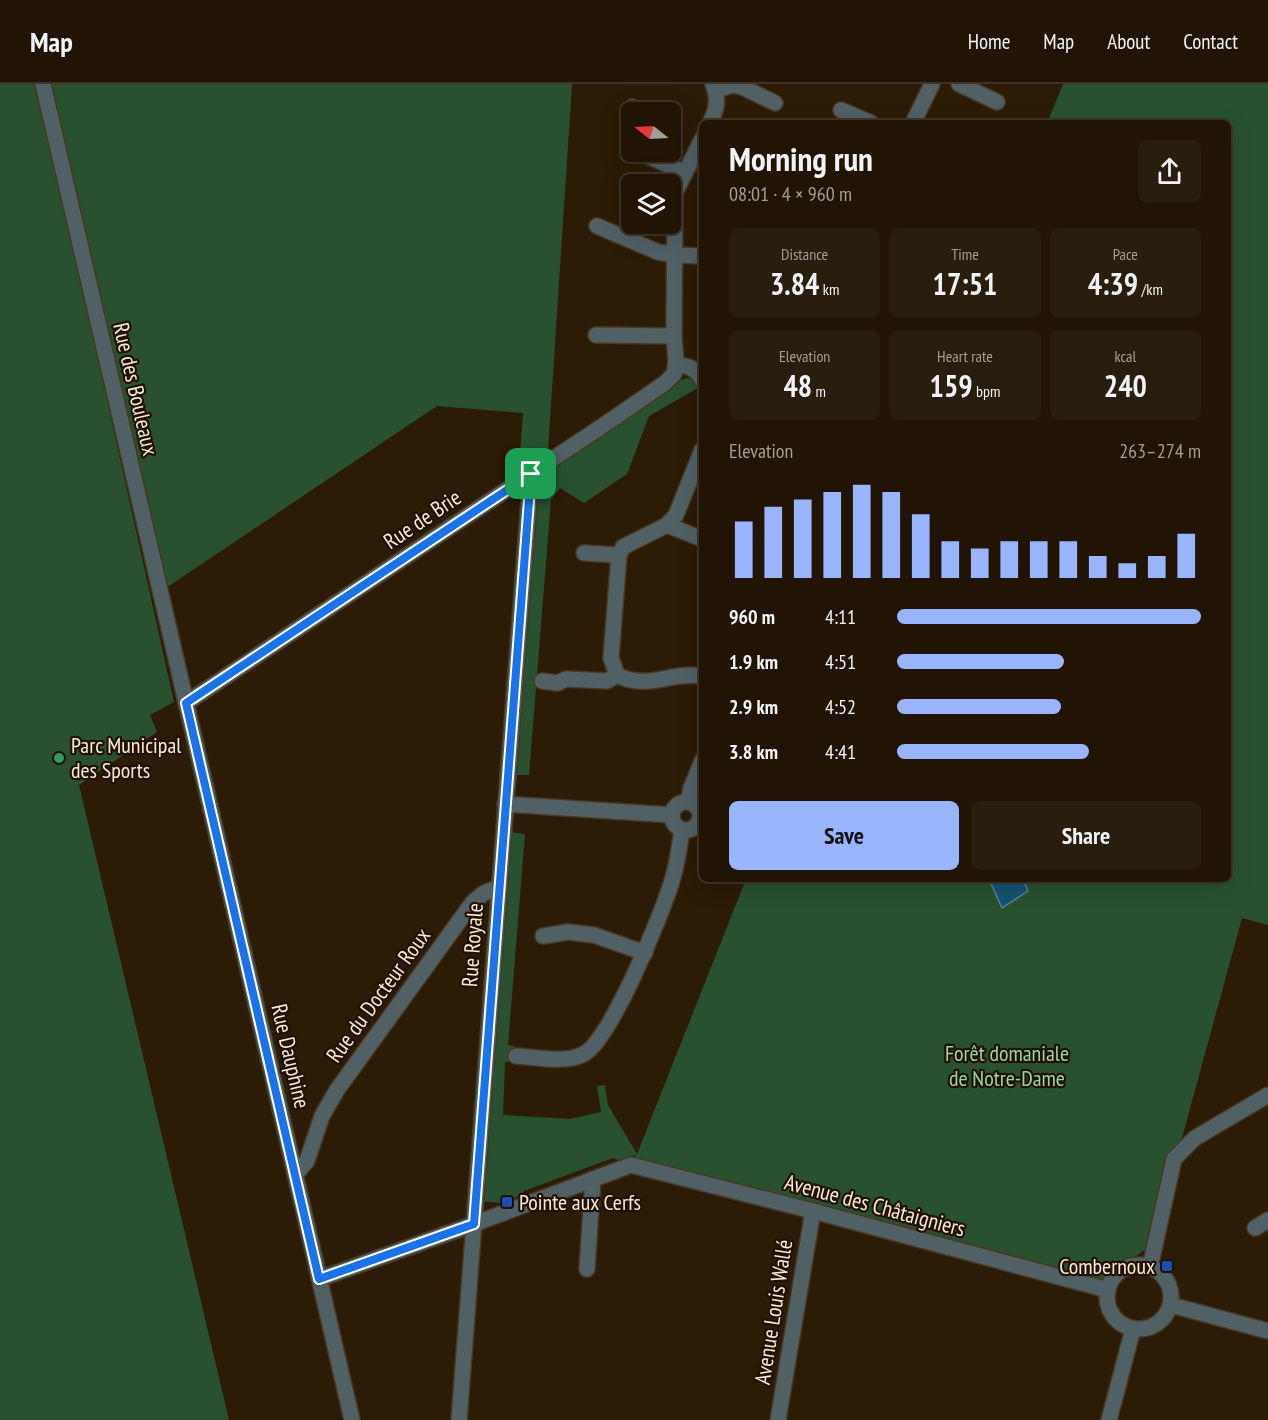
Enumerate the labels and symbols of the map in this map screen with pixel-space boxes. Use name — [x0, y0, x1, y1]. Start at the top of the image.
north arrow — [621, 102, 681, 162]
street label: Rue des Bouleaux — [107, 320, 165, 458]
pin — [505, 448, 556, 499]
street label: Rue de Brie — [378, 483, 466, 555]
place label: Parc Municipal des Sports — [71, 731, 182, 784]
marker: Parc Municipal des Sports — [52, 751, 66, 765]
street label: Rue Royale — [455, 902, 489, 988]
street label: Rue du Docteur Roux — [320, 922, 436, 1068]
street label: Rue Dauphine — [265, 1001, 317, 1111]
park label: Forêt domaniale de Notre-Dame — [945, 1039, 1069, 1092]
street label: Avenue des Châtaigniers — [782, 1167, 968, 1243]
place label: Pointe aux Cerfs — [519, 1188, 641, 1216]
marker: Pointe aux Cerfs — [500, 1195, 514, 1209]
street label: Avenue Louis Wallé — [748, 1238, 798, 1386]
place label: Combernoux — [1059, 1252, 1155, 1280]
marker: Combernoux — [1160, 1259, 1174, 1273]

